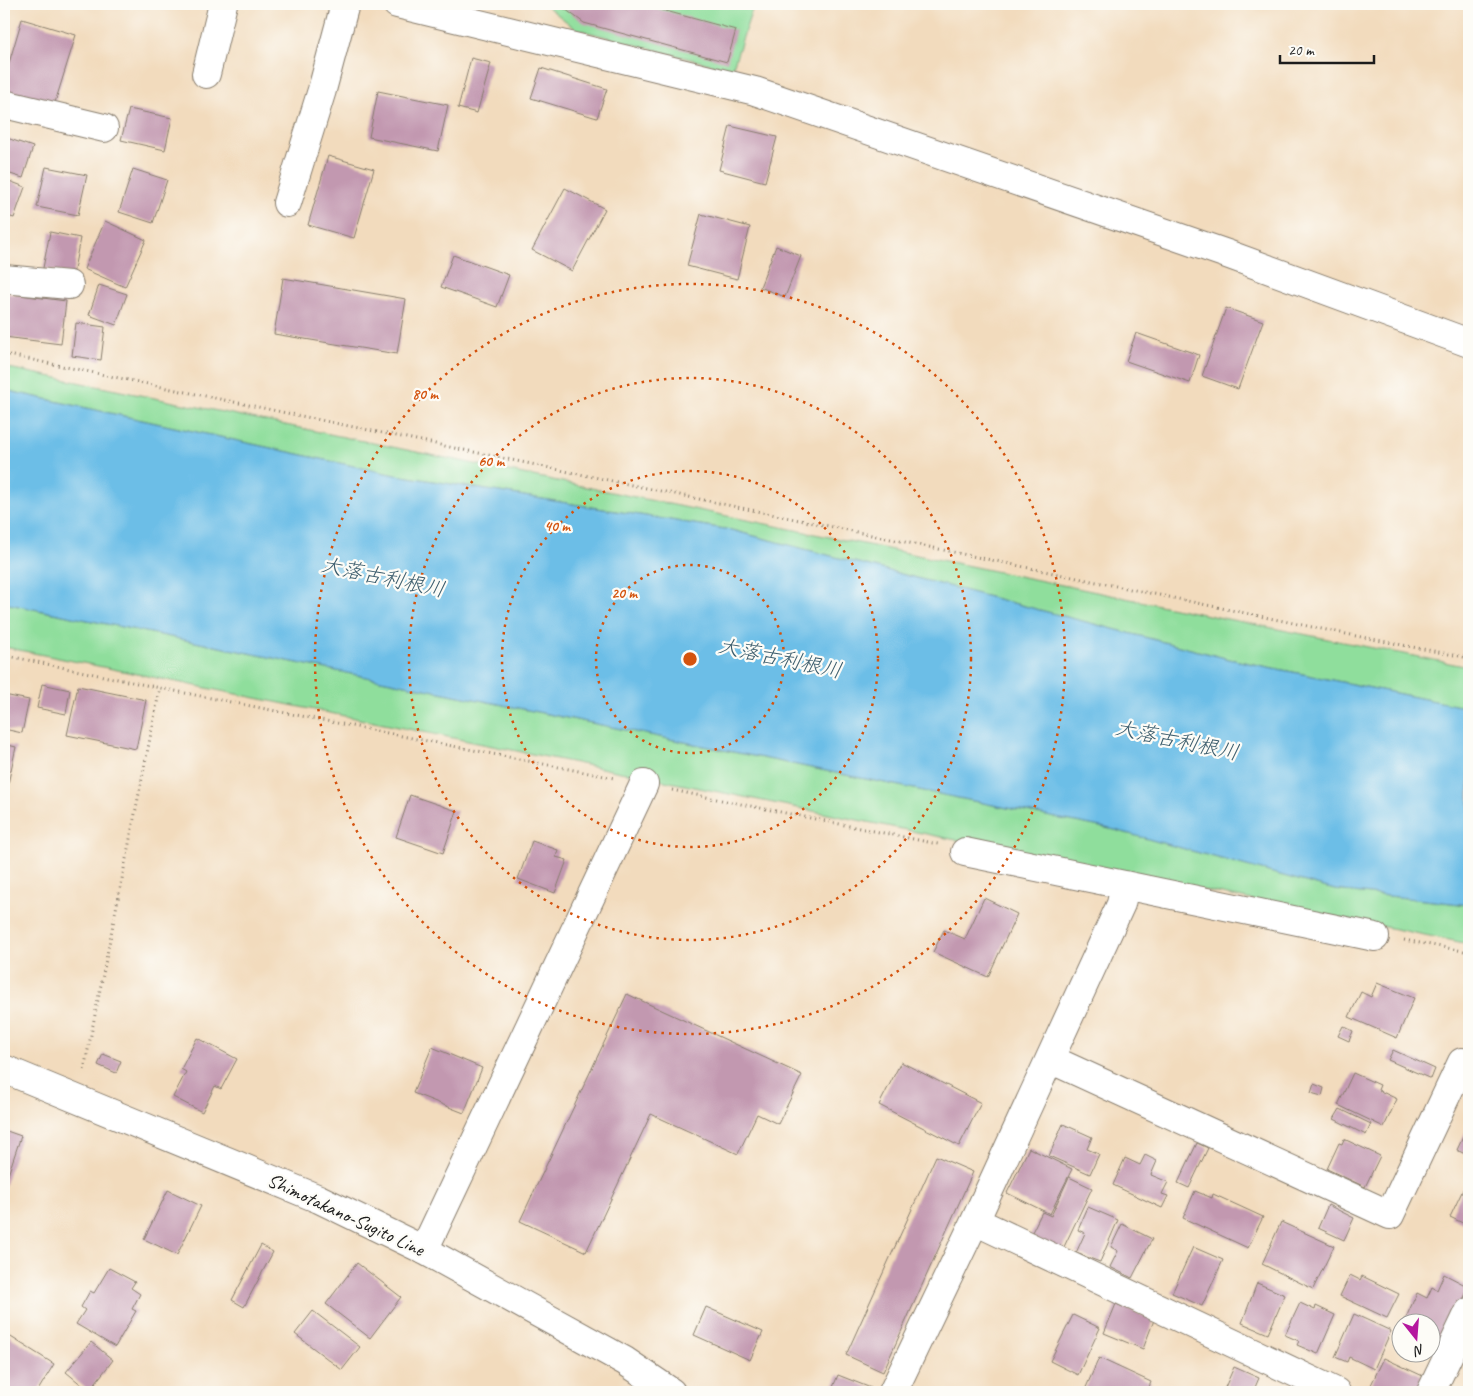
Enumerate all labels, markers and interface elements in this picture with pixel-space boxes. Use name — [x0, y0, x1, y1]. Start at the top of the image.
scale bar — [1280, 32, 1374, 64]
text: 20 m — [1288, 41, 1315, 60]
text: 80 m — [412, 385, 439, 404]
text: 60 m — [478, 452, 505, 471]
text: 40 m — [544, 517, 571, 536]
water label: 大落古利根川 — [319, 551, 447, 603]
text: 20 m — [611, 584, 638, 603]
water label: 大落古利根川 — [716, 632, 844, 684]
centre of rings — [681, 650, 699, 668]
water label: 大落古利根川 — [1113, 714, 1241, 766]
street label: Shimotakano-Sugito Line — [264, 1167, 429, 1262]
north arrow — [1390, 1314, 1440, 1364]
text: N — [1411, 1341, 1426, 1360]

